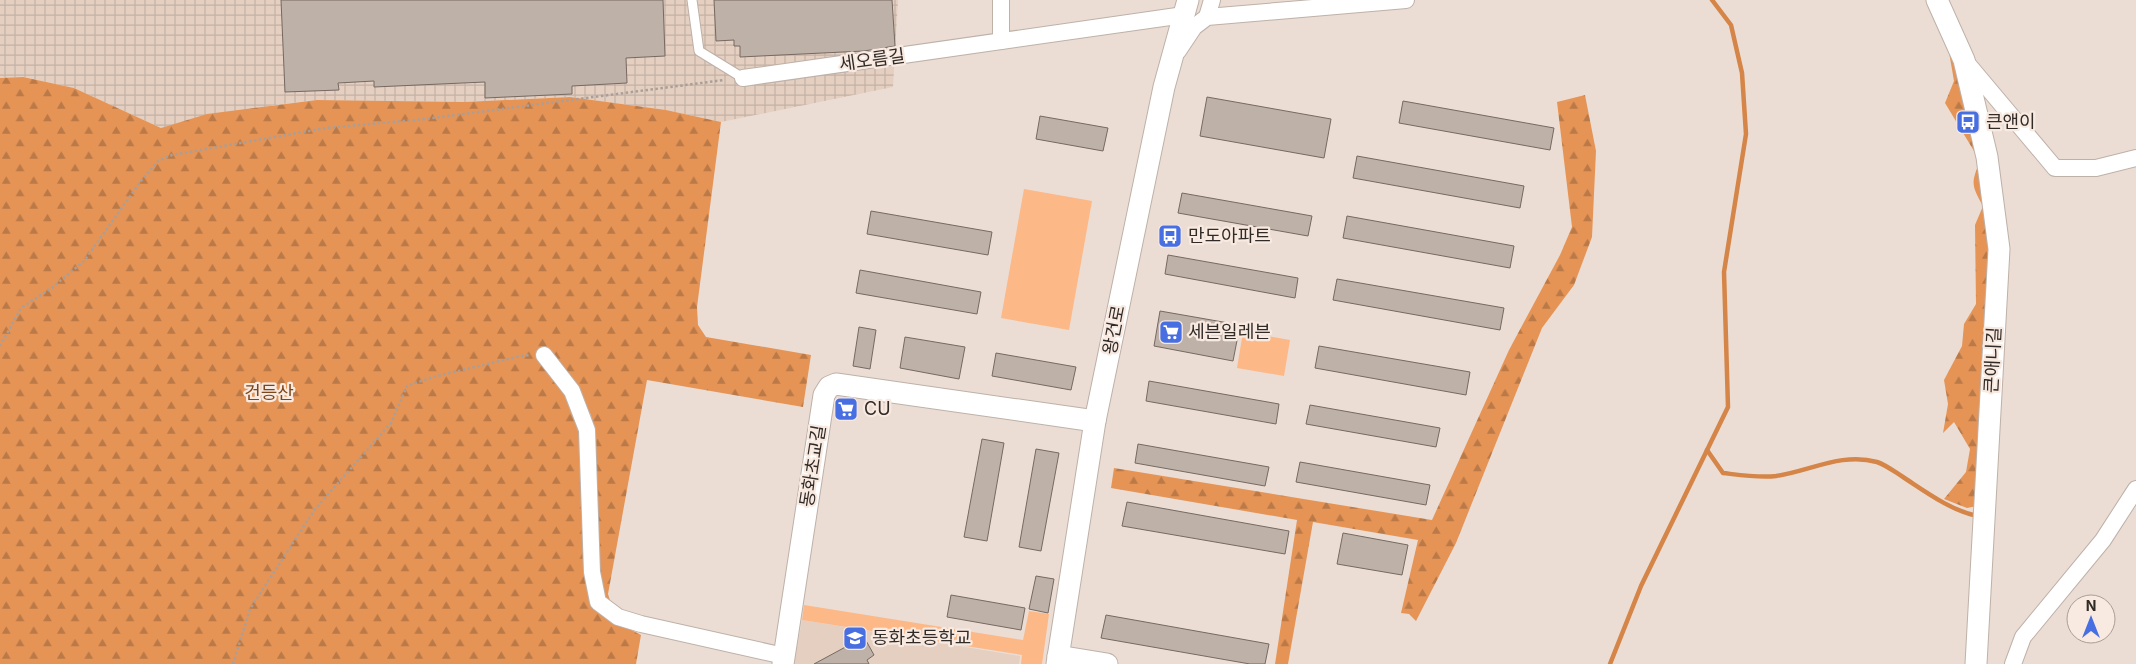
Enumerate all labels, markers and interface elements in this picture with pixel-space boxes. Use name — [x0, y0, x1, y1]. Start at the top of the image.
street label: 세오름길 — [838, 44, 906, 75]
bus stop icon: 큰앤이 — [1955, 109, 1981, 135]
place label: 큰앤이 — [1986, 111, 2036, 132]
bus stop icon: 만도아파트 — [1157, 223, 1183, 249]
place label: 만도아파트 — [1188, 225, 1271, 246]
street label: 왕건로 — [1098, 304, 1129, 356]
supermarket icon: 세븐일레븐 — [1158, 319, 1184, 345]
place label: 세븐일레븐 — [1188, 321, 1271, 342]
street label: 큰애니길 — [1980, 326, 2005, 394]
park label: 건등산 — [244, 382, 294, 403]
supermarket icon: CU — [833, 396, 859, 422]
place label: CU — [864, 398, 891, 419]
street label: 동화초교길 — [796, 423, 829, 508]
north arrow — [2066, 594, 2116, 644]
text: N — [2086, 597, 2096, 614]
school or university icon: 동화초등학교 — [842, 625, 868, 651]
place label: 동화초등학교 — [872, 627, 971, 648]

